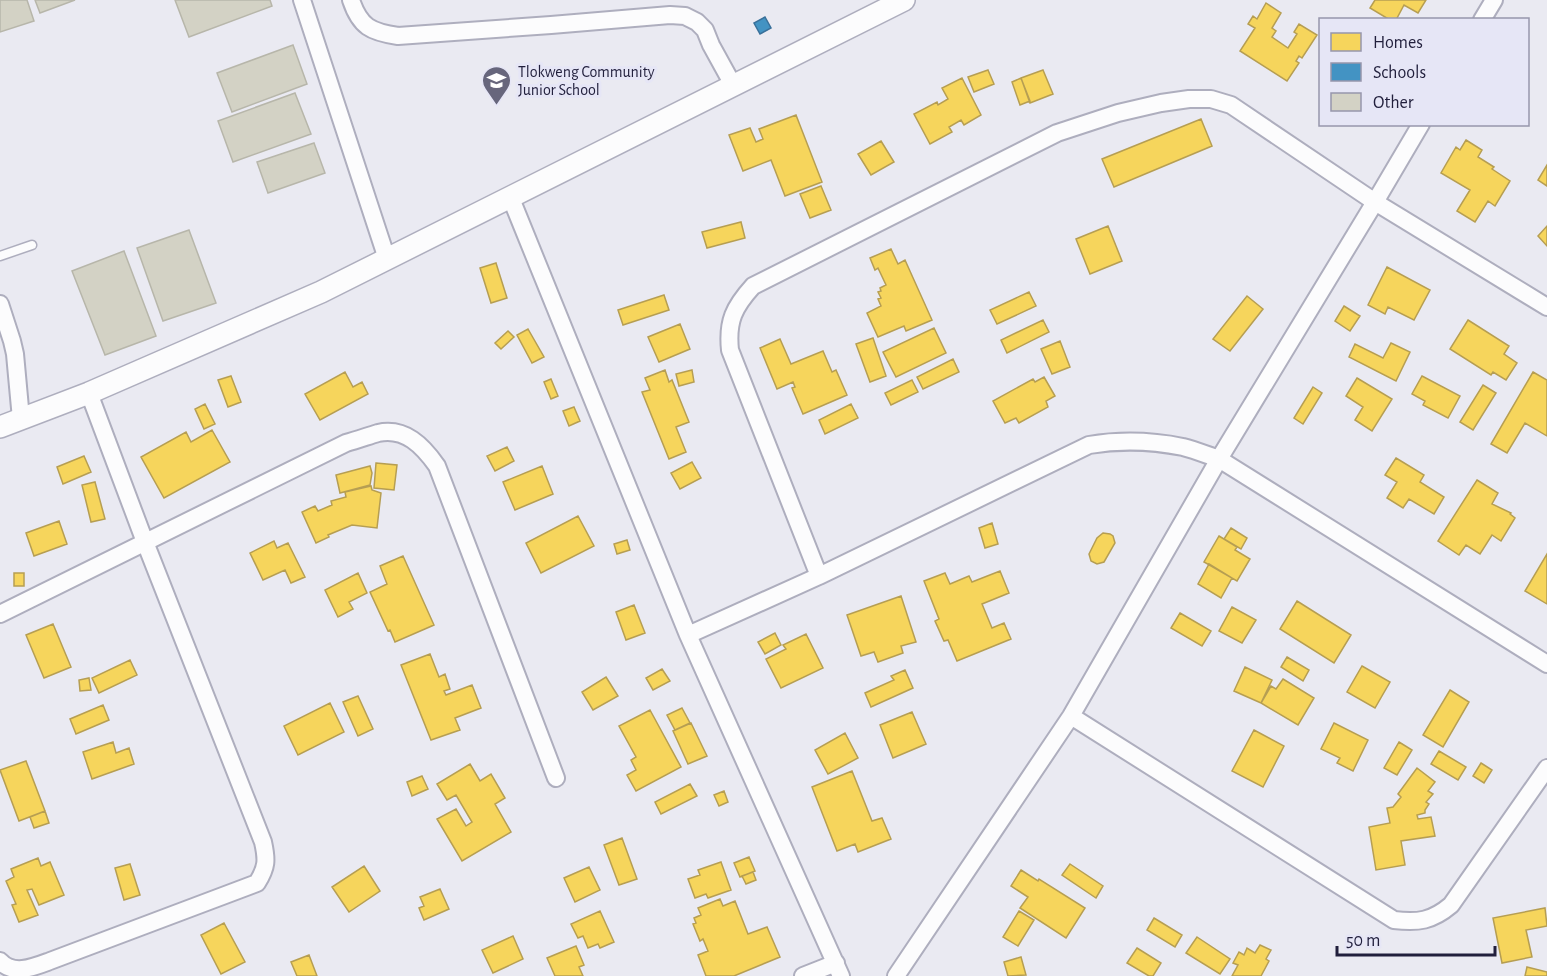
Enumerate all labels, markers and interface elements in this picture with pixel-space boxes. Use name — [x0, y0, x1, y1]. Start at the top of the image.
legend — [1319, 18, 1529, 126]
text: Homes — [1373, 34, 1423, 52]
school or university icon: Tlokweng Community Junior School — [481, 64, 513, 106]
place label: Tlokweng Community Junior School — [518, 64, 655, 98]
text: Schools — [1373, 64, 1426, 82]
text: Other — [1373, 94, 1414, 112]
scale bar — [1337, 919, 1494, 957]
text: 50 m — [1346, 932, 1380, 950]

